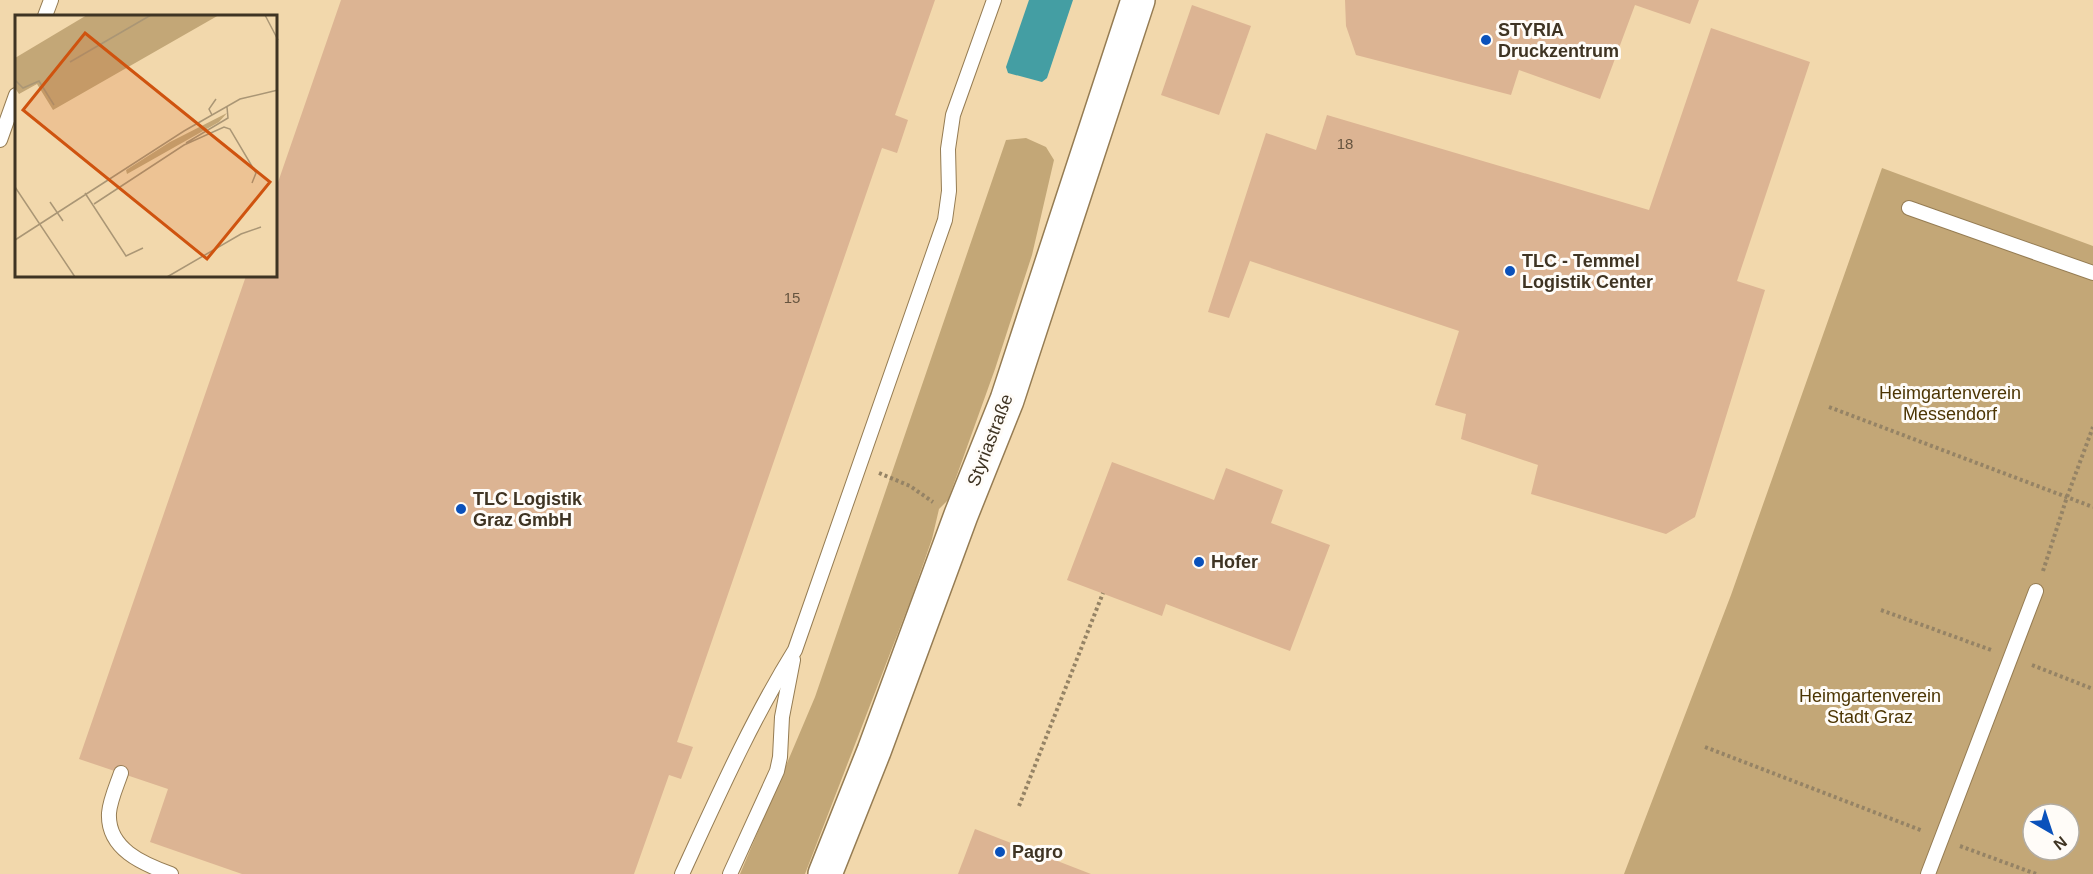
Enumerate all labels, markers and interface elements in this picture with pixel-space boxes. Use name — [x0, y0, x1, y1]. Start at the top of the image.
inset map — [15, 15, 278, 278]
place label: STYRIA Druckzentrum — [1498, 20, 1619, 61]
marker: STYRIA Druckzentrum — [1479, 33, 1493, 47]
house number: 18 — [1337, 135, 1353, 152]
place label: TLC - Temmel Logistik Center — [1522, 251, 1653, 292]
marker: TLC - Temmel Logistik Center — [1503, 264, 1517, 278]
house number: 15 — [784, 289, 800, 306]
park label: Heimgartenverein Messendorf — [1879, 383, 2021, 424]
street label: Styriastraße — [963, 391, 1017, 489]
place label: TLC Logistik Graz GmbH — [473, 489, 583, 530]
marker: TLC Logistik Graz GmbH — [454, 502, 468, 516]
place label: Hofer — [1211, 552, 1258, 572]
marker: Hofer — [1192, 555, 1206, 569]
park label: Heimgartenverein Stadt Graz — [1799, 686, 1941, 727]
north arrow — [2021, 802, 2081, 862]
text: N — [2050, 833, 2070, 854]
place label: Pagro — [1012, 842, 1063, 862]
marker: Pagro — [993, 845, 1007, 859]

